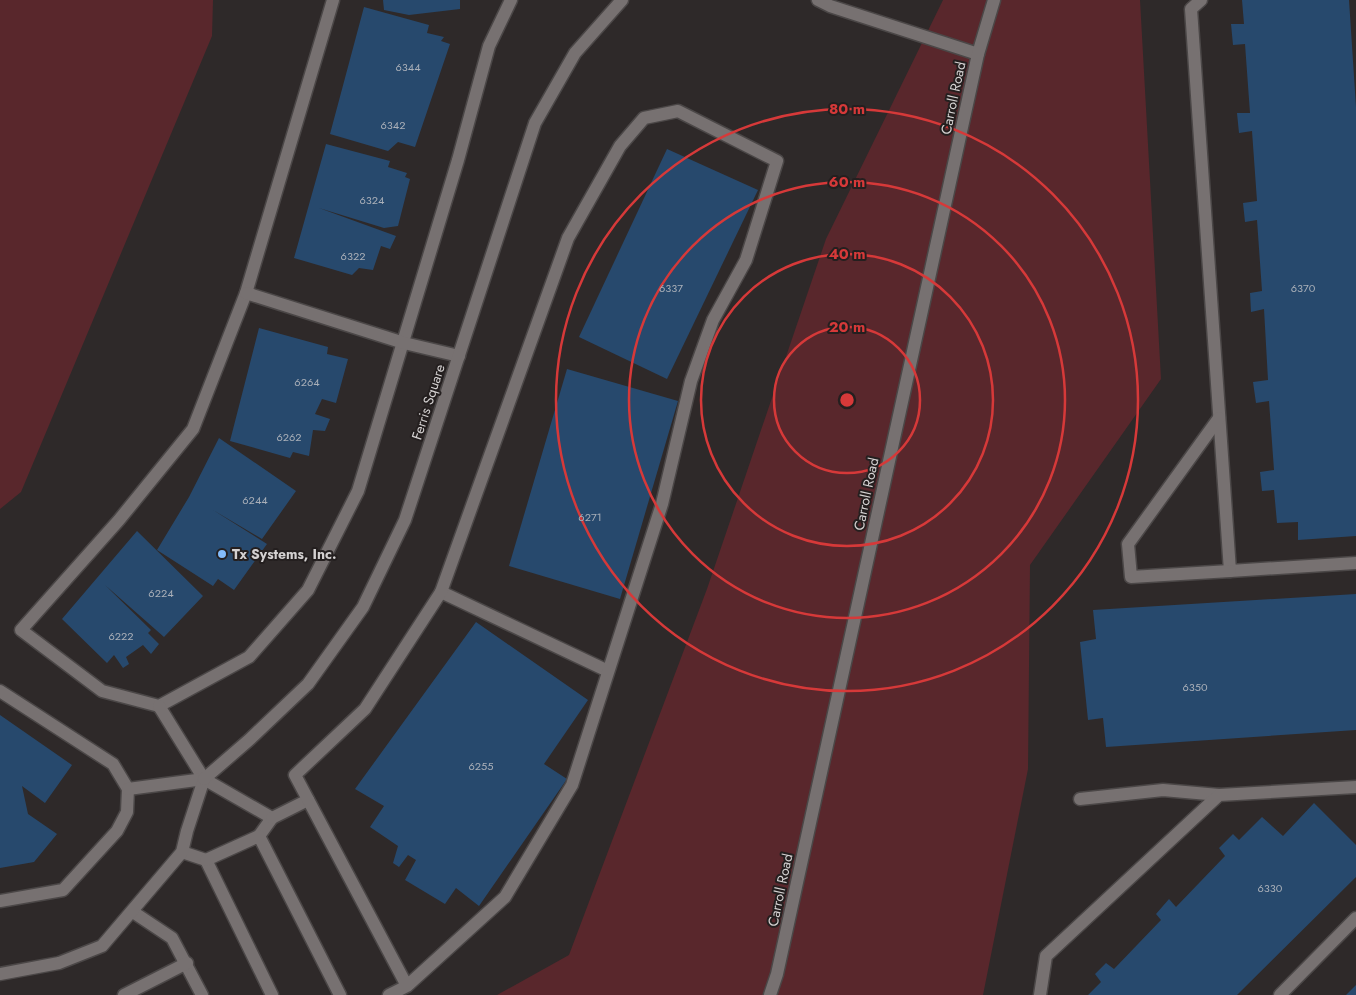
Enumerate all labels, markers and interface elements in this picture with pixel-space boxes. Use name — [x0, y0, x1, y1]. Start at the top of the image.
house number: 6344 — [395, 59, 421, 75]
street label: Carroll Road — [936, 60, 970, 136]
text: 80 m — [829, 98, 865, 120]
house number: 6342 — [380, 117, 406, 133]
text: 60 m — [829, 171, 865, 193]
house number: 6324 — [359, 192, 385, 208]
text: 40 m — [828, 243, 866, 265]
house number: 6322 — [341, 248, 365, 264]
house number: 6337 — [659, 280, 683, 296]
house number: 6370 — [1291, 280, 1316, 296]
text: 20 m — [829, 316, 865, 338]
street label: Ferris Square — [406, 362, 450, 442]
house number: 6264 — [294, 374, 320, 390]
centre of rings — [838, 391, 856, 409]
house number: 6262 — [276, 429, 302, 445]
street label: Carroll Road — [849, 456, 883, 532]
house number: 6244 — [242, 492, 268, 508]
house number: 6271 — [578, 509, 602, 525]
place label: Tx Systems, Inc. — [232, 544, 337, 564]
marker: Tx Systems, Inc. — [216, 548, 228, 560]
house number: 6224 — [148, 585, 174, 601]
house number: 6222 — [108, 628, 134, 644]
house number: 6350 — [1182, 679, 1208, 695]
house number: 6255 — [468, 758, 494, 774]
street label: Carroll Road — [763, 852, 797, 928]
house number: 6330 — [1258, 880, 1283, 896]

